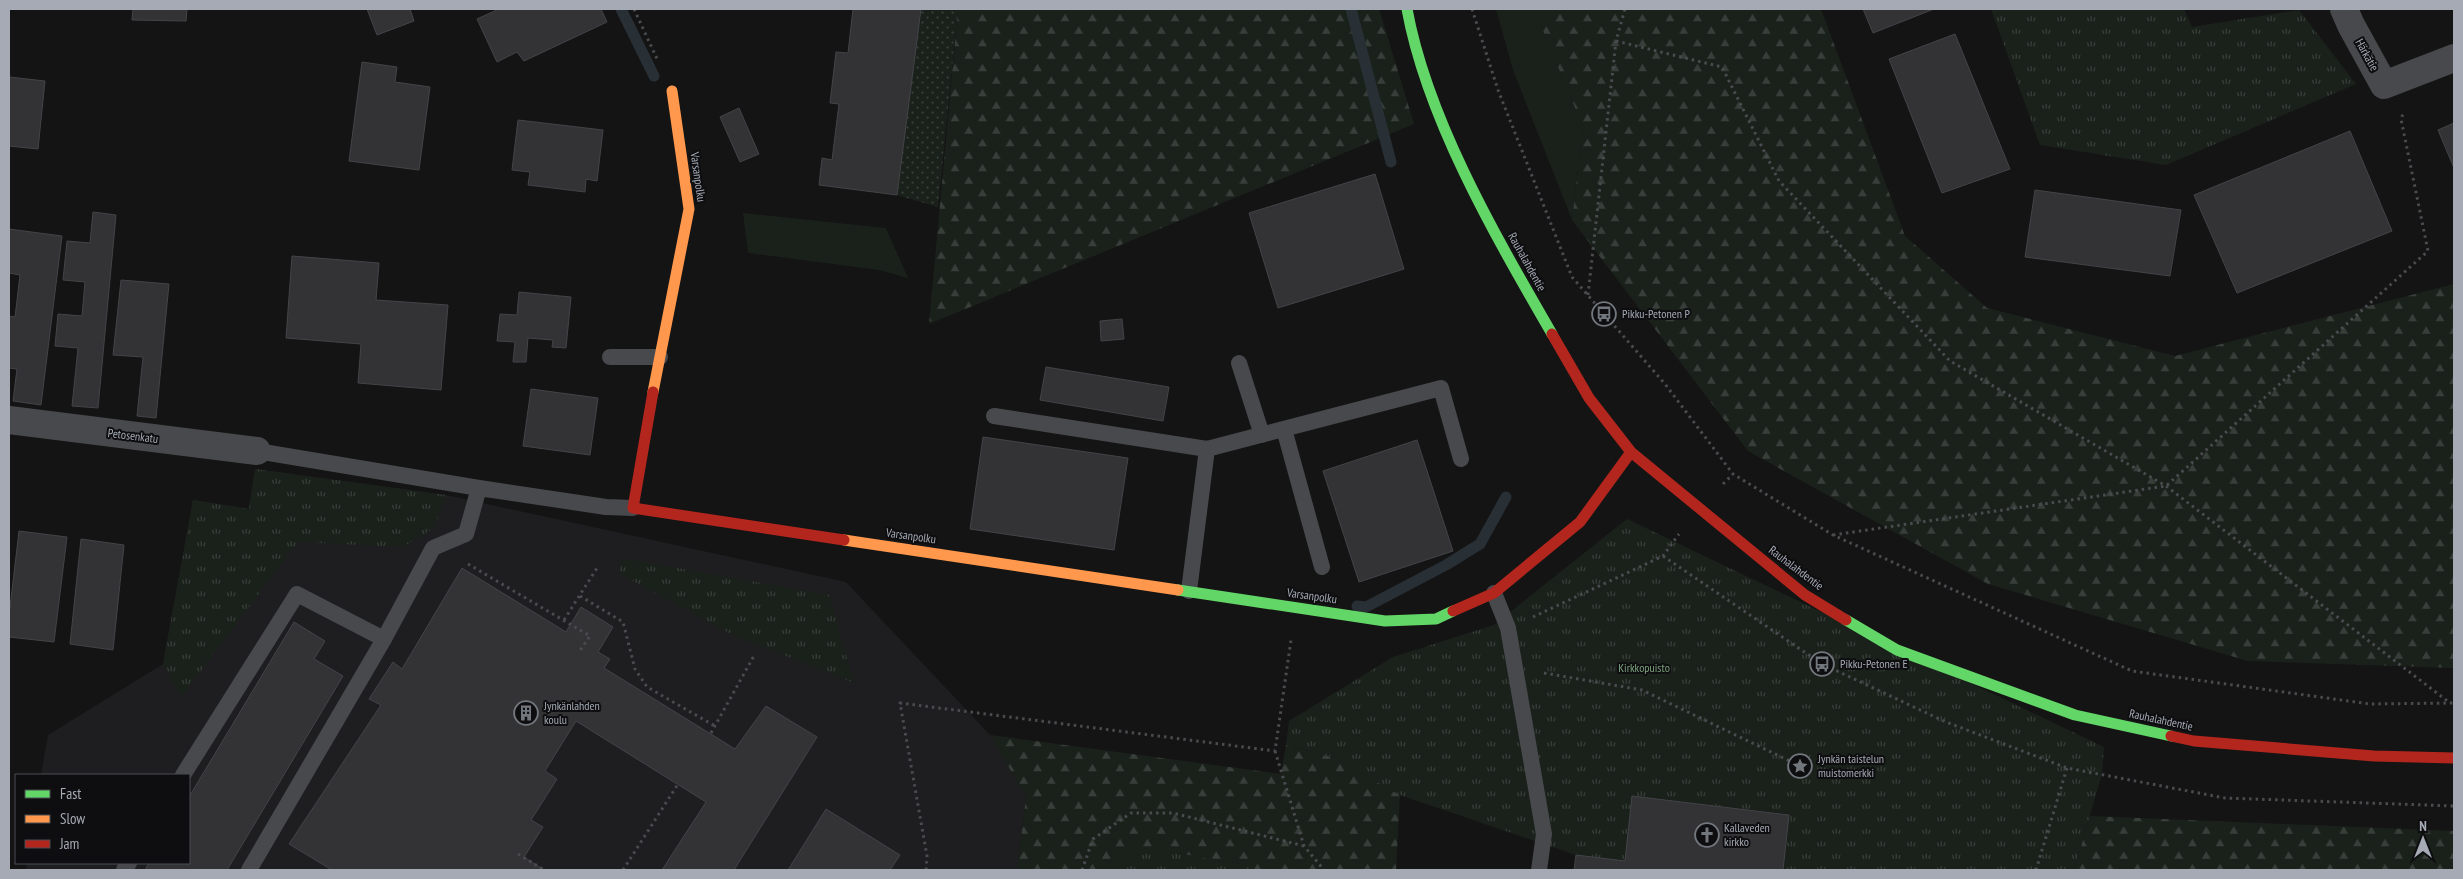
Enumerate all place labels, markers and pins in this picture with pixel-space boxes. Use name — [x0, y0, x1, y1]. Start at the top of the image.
bus stop icon: Pikku-Petonen P — [1591, 301, 1617, 327]
place label: Pikku-Petonen P — [1622, 306, 1690, 321]
bus stop icon: Pikku-Petonen E — [1809, 651, 1835, 677]
place label: Pikku-Petonen E — [1840, 656, 1908, 671]
place label: Jynkänlahden koulu — [543, 698, 600, 727]
building icon: Jynkänlahden koulu — [513, 700, 539, 726]
place label: Jynkän taistelun muistomerkki — [1817, 751, 1884, 780]
place icon: Jynkän taistelun muistomerkki — [1787, 753, 1813, 779]
place label: Kallaveden kirkko — [1724, 820, 1770, 849]
church icon: Kallaveden kirkko — [1694, 822, 1720, 848]

